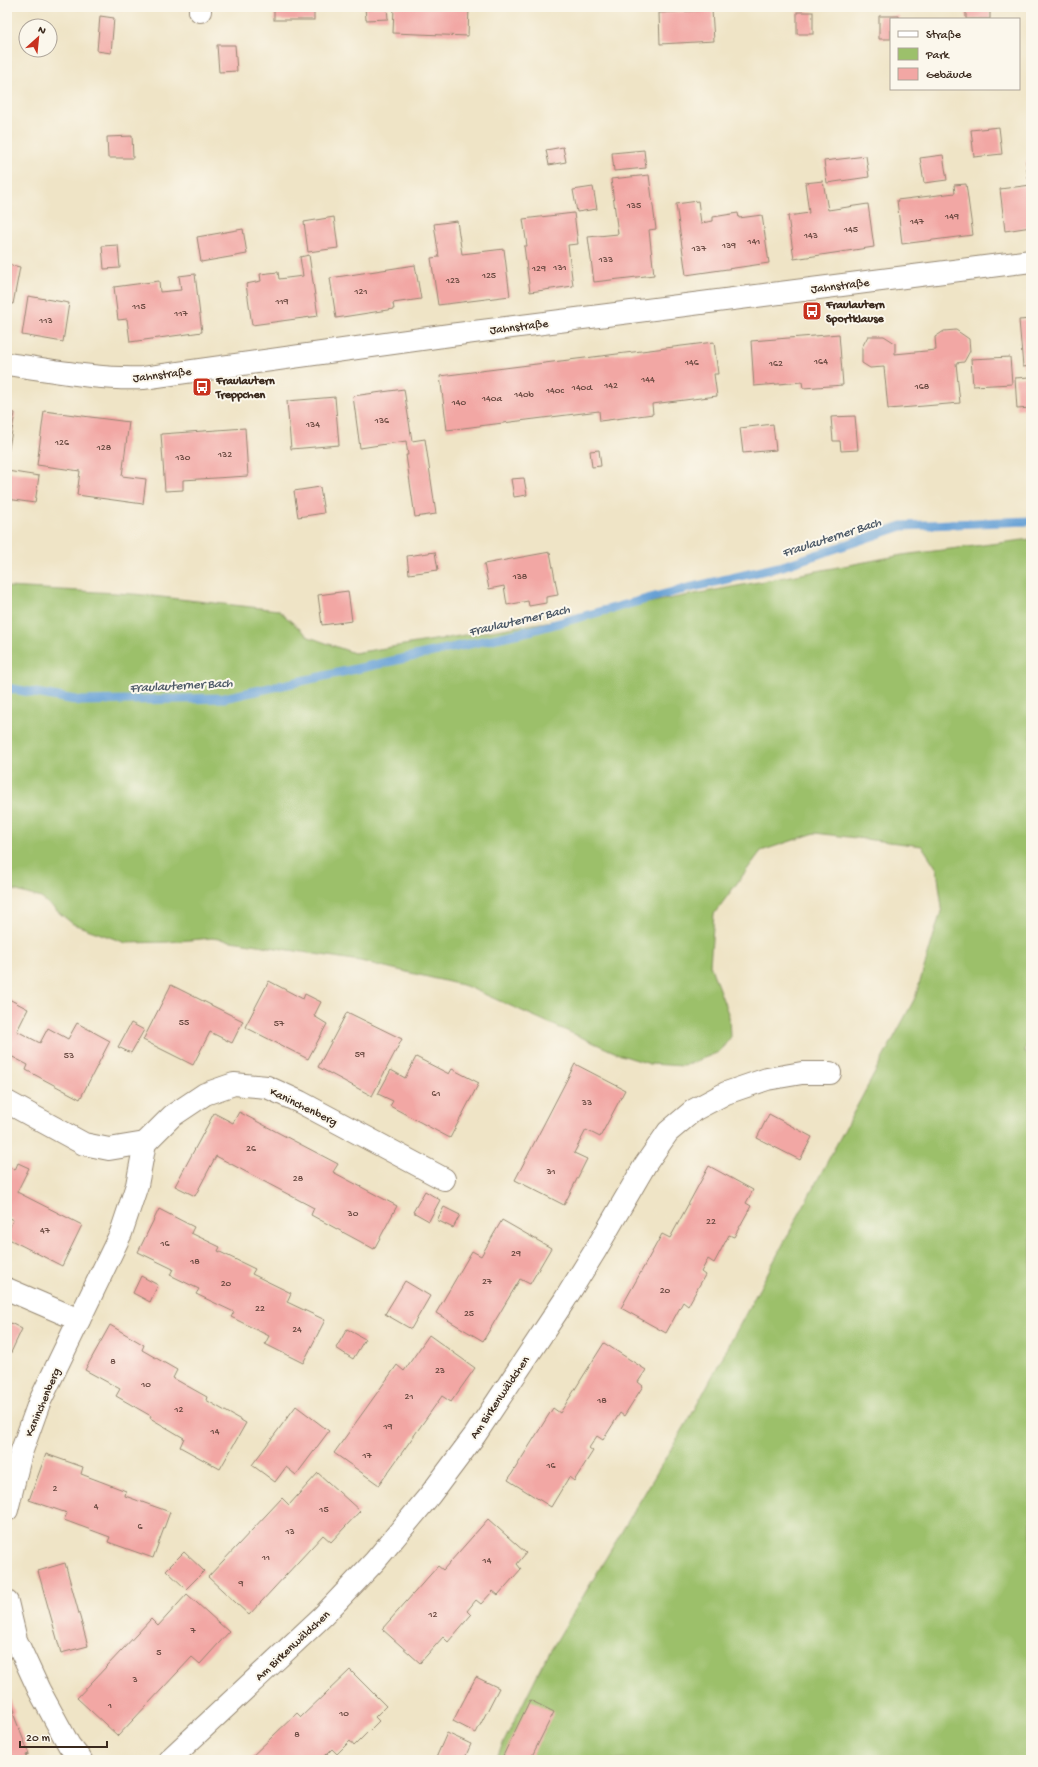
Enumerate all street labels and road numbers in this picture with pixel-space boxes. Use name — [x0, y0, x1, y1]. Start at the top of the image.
street label: Jahnstraße — [810, 276, 871, 298]
street label: Jahnstraße — [489, 317, 550, 339]
street label: Jahnstraße — [132, 365, 193, 387]
street label: Kaninchenberg — [267, 1085, 339, 1130]
street label: Am Birkenwäldchen — [468, 1354, 534, 1442]
street label: Kaninchenberg — [23, 1366, 65, 1439]
street label: Am Birkenwäldchen — [253, 1608, 334, 1685]

